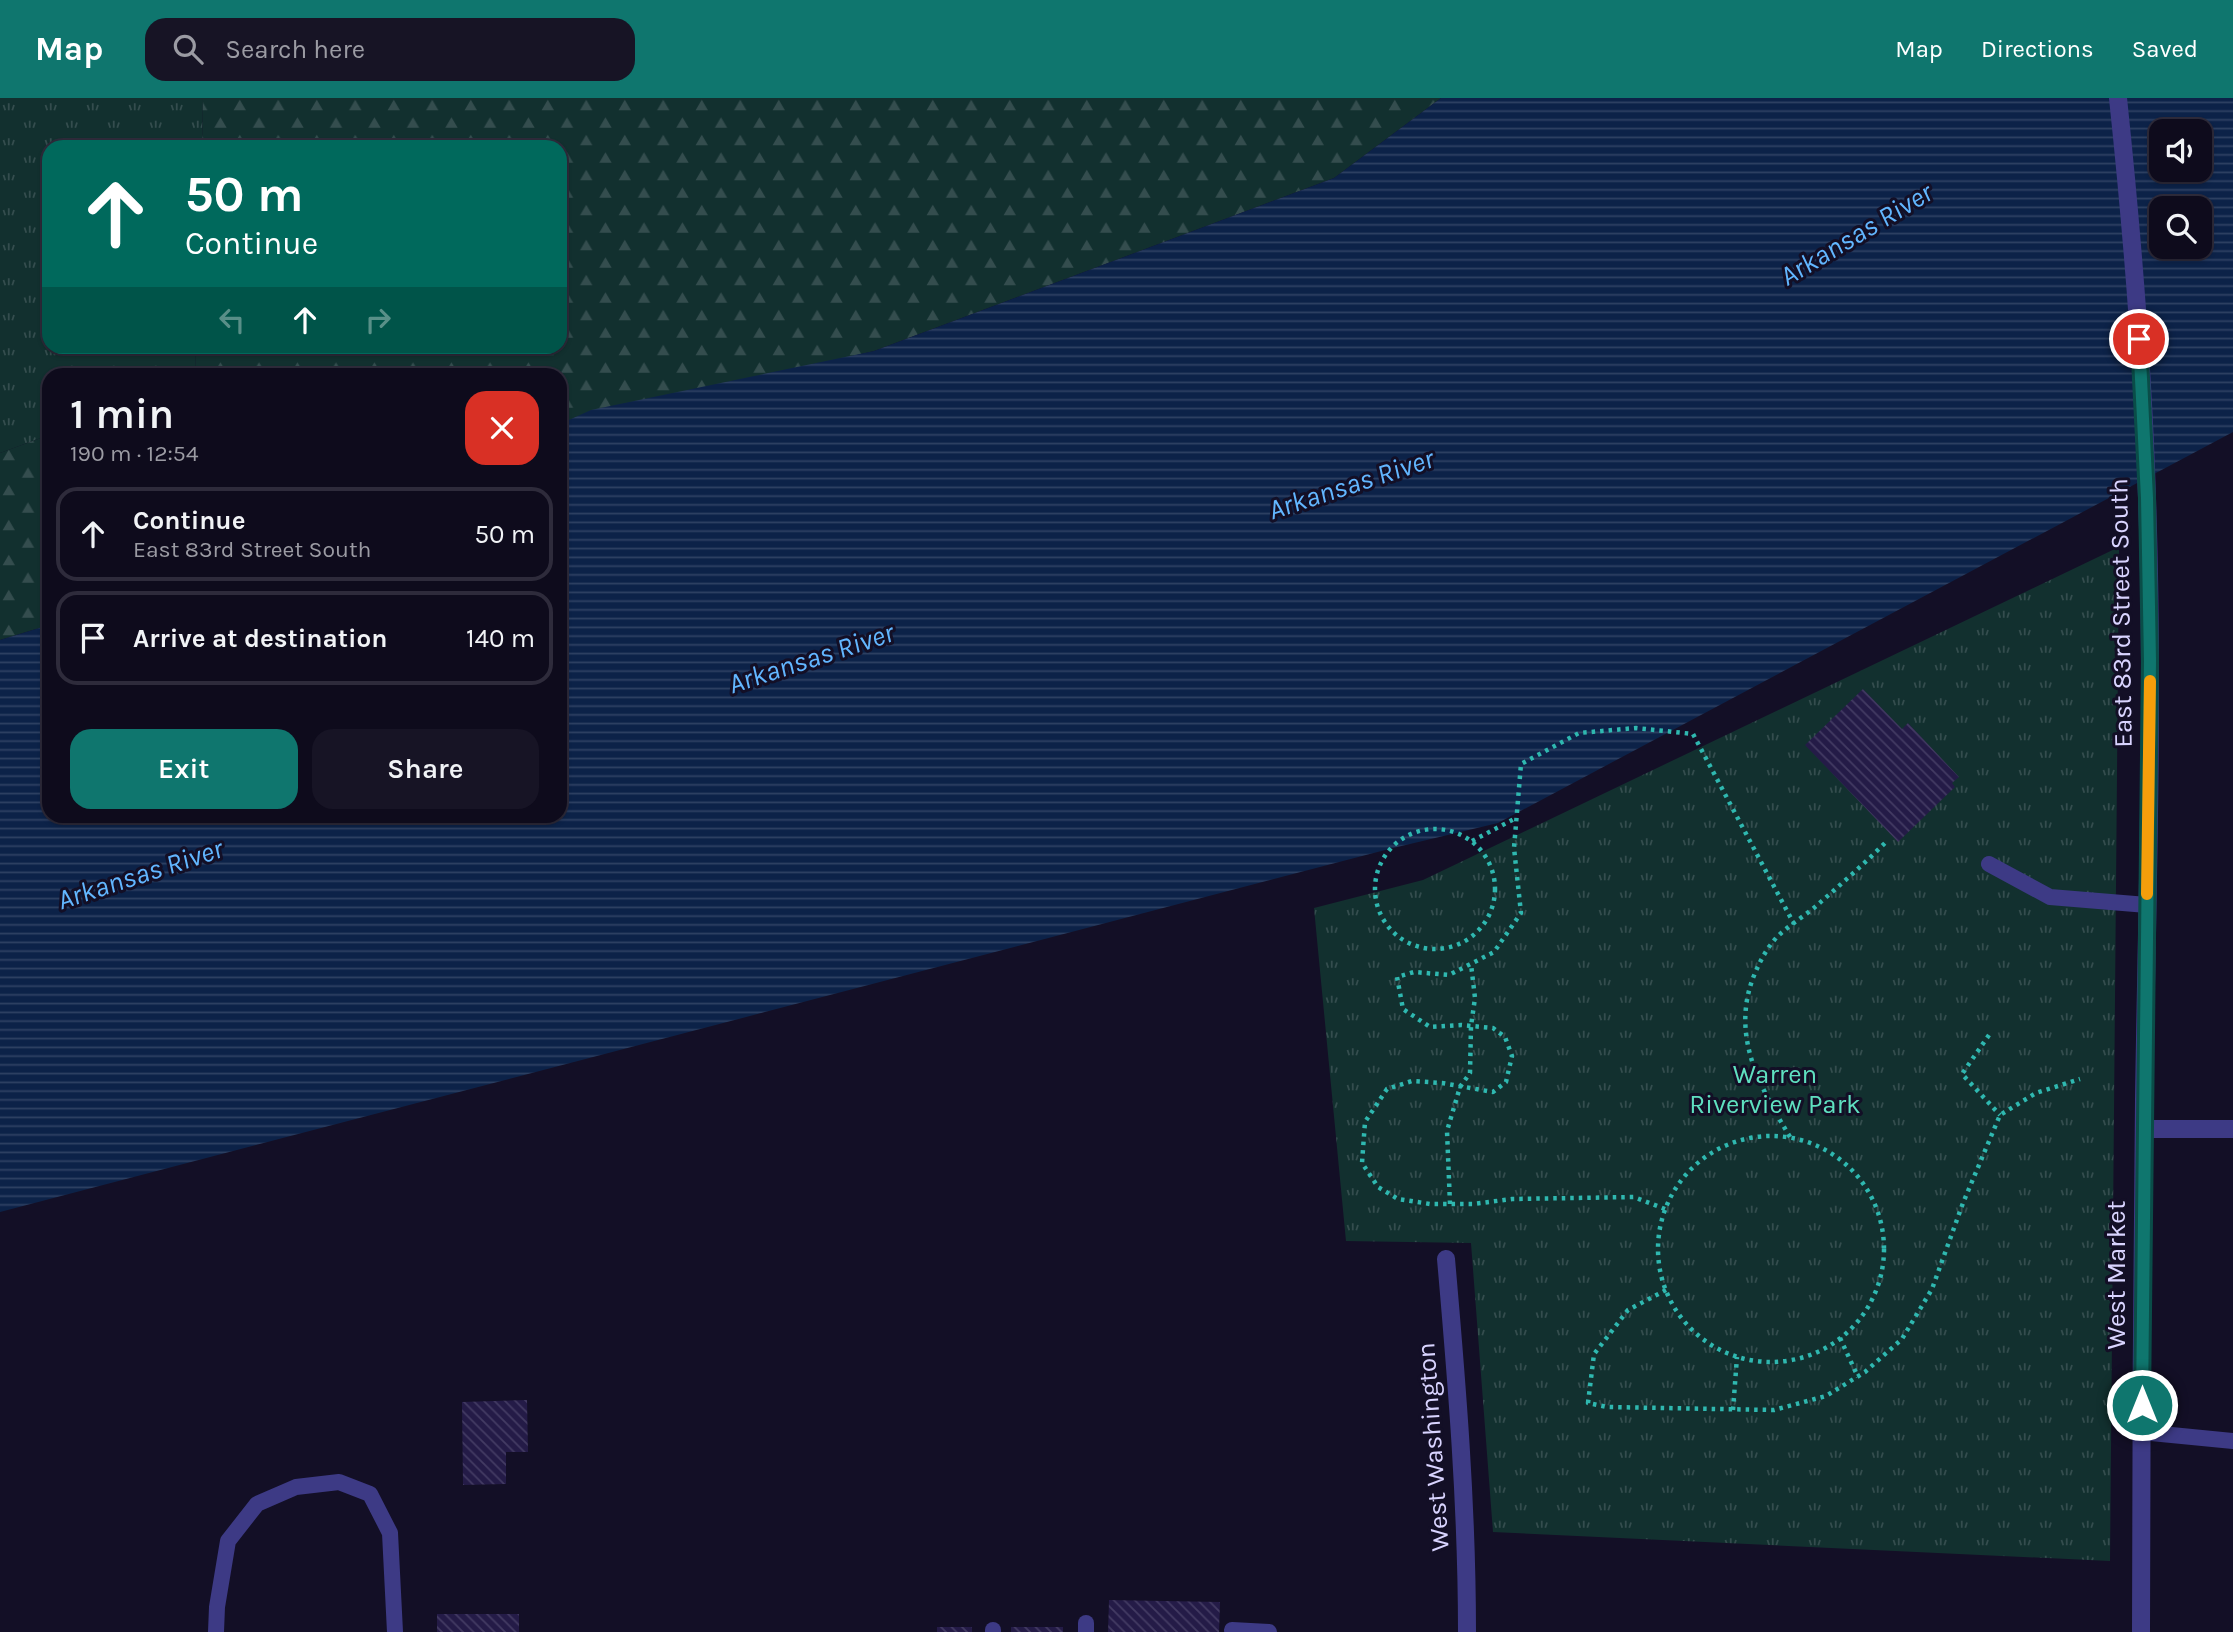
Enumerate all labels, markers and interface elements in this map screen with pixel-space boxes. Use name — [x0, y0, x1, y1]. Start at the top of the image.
search box — [145, 18, 635, 81]
text: Map — [35, 30, 103, 68]
icon: search — [169, 30, 207, 68]
text: Search here — [225, 34, 365, 65]
text: Map — [1895, 35, 1943, 63]
text: Directions — [1981, 35, 2094, 63]
text: Saved — [2132, 35, 2198, 63]
map controls — [2149, 119, 2212, 259]
button: sound — [2149, 119, 2212, 182]
text: 50 m — [185, 166, 303, 223]
icon: ahead — [70, 168, 161, 259]
water label: Arkansas River — [1774, 175, 1940, 293]
button: search — [2149, 196, 2212, 259]
text: Continue — [185, 225, 318, 262]
icon: left — [213, 301, 251, 339]
icon: ahead — [286, 301, 324, 339]
icon: right — [359, 301, 397, 339]
pin — [2109, 309, 2169, 369]
icon: arrive — [2120, 320, 2158, 358]
text: 1 min — [70, 389, 174, 439]
button: close — [465, 391, 539, 465]
text: 190 m · 12:54 — [70, 440, 199, 467]
water label: Arkansas River — [1264, 441, 1439, 526]
street label: East 83rd Street South — [2103, 478, 2139, 748]
text: Continue — [133, 505, 245, 536]
icon: ahead — [74, 515, 112, 553]
text: 50 m — [474, 519, 535, 550]
text: East 83rd Street South — [133, 536, 371, 563]
water label: Arkansas River — [724, 615, 899, 700]
icon: arrive — [74, 619, 112, 657]
text: Arrive at destination — [133, 623, 387, 654]
text: 140 m — [466, 623, 535, 654]
button: Exit — [70, 729, 298, 809]
button: Share — [312, 729, 539, 809]
water label: Arkansas River — [53, 831, 228, 916]
park label: Warren Riverview Park — [1689, 1059, 1861, 1120]
street label: West Market — [2101, 1200, 2132, 1349]
street label: West Washington — [1410, 1342, 1456, 1552]
position arrow — [2105, 1368, 2179, 1442]

